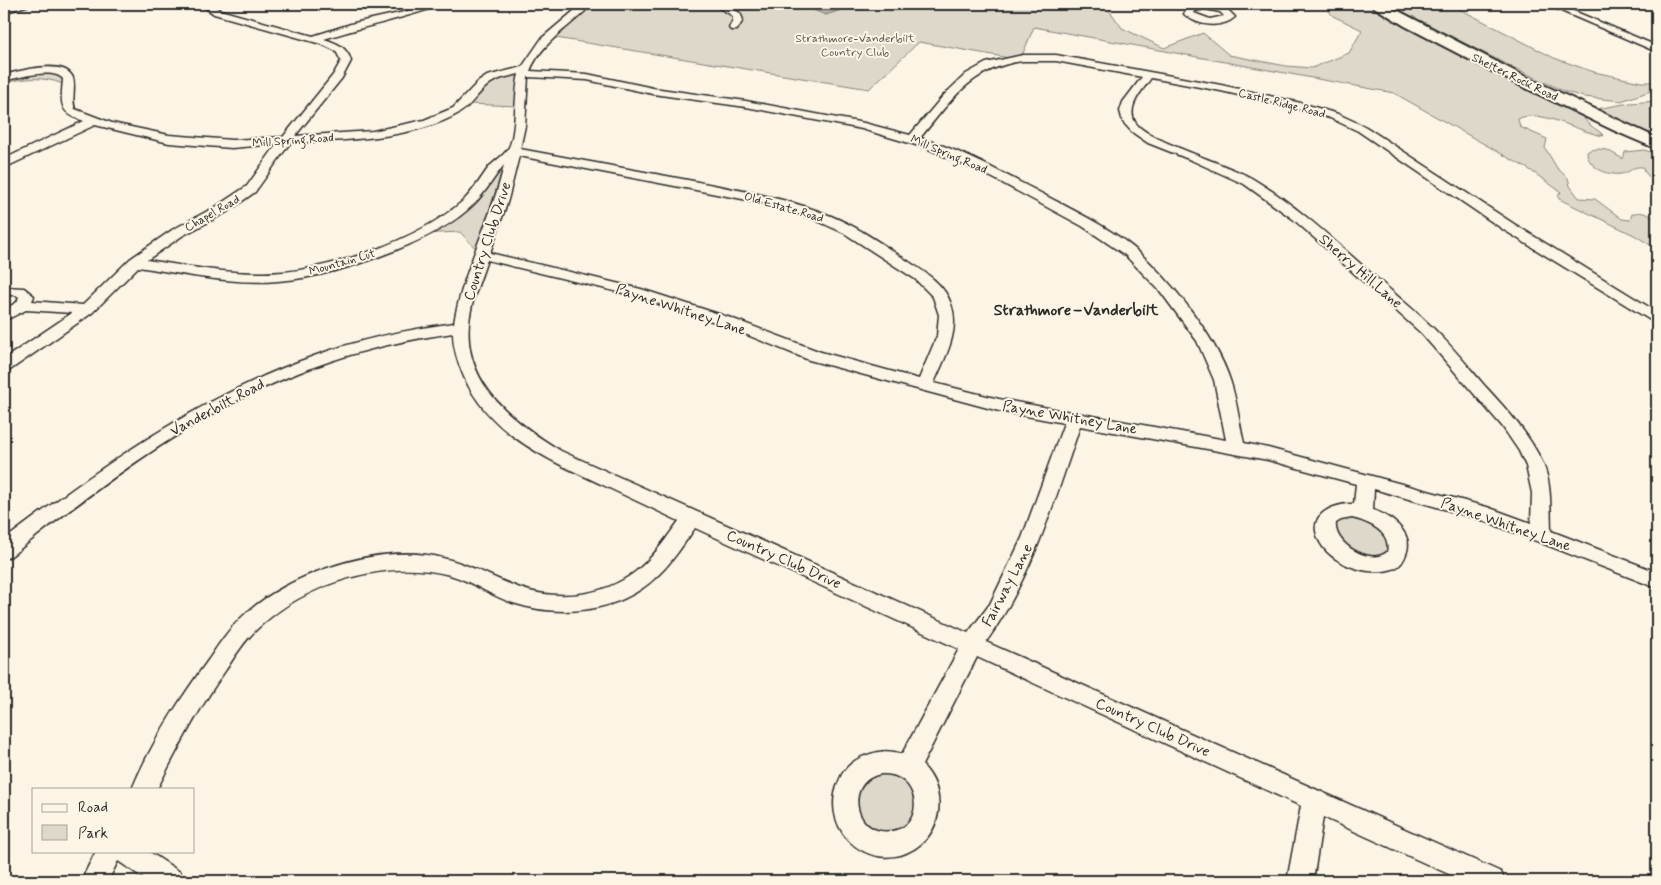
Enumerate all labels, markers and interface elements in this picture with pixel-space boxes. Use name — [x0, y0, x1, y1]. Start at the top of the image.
park label: Strathmore-Vanderbilt Country Club — [795, 31, 915, 61]
street label: Shelter Rock Road — [1469, 50, 1560, 106]
street label: Castle Ridge Road — [1237, 85, 1327, 122]
street label: Mill Spring Road — [252, 130, 334, 153]
street label: Mill Spring Road — [907, 132, 989, 179]
street label: Country Club Drive — [459, 179, 517, 303]
street label: Old Estate Road — [742, 189, 825, 227]
street label: Chapel Road — [182, 192, 243, 236]
street label: Sherry Hill Lane — [1314, 230, 1406, 314]
street label: Mountain Cut — [307, 246, 378, 280]
street label: Payne Whitney Lane — [613, 279, 749, 341]
district label: Strathmore–Vanderbilt — [994, 300, 1159, 321]
street label: Vanderbilt Road — [167, 375, 268, 441]
street label: Payne Whitney Lane — [1001, 396, 1139, 440]
street label: Payne Whitney Lane — [1438, 493, 1573, 557]
street label: Country Club Drive — [723, 526, 844, 594]
street label: Fairway Lane — [978, 540, 1038, 630]
street label: Country Club Drive — [1092, 694, 1213, 762]
legend — [32, 788, 195, 852]
text: Road — [78, 798, 108, 818]
text: Park — [78, 824, 108, 844]

